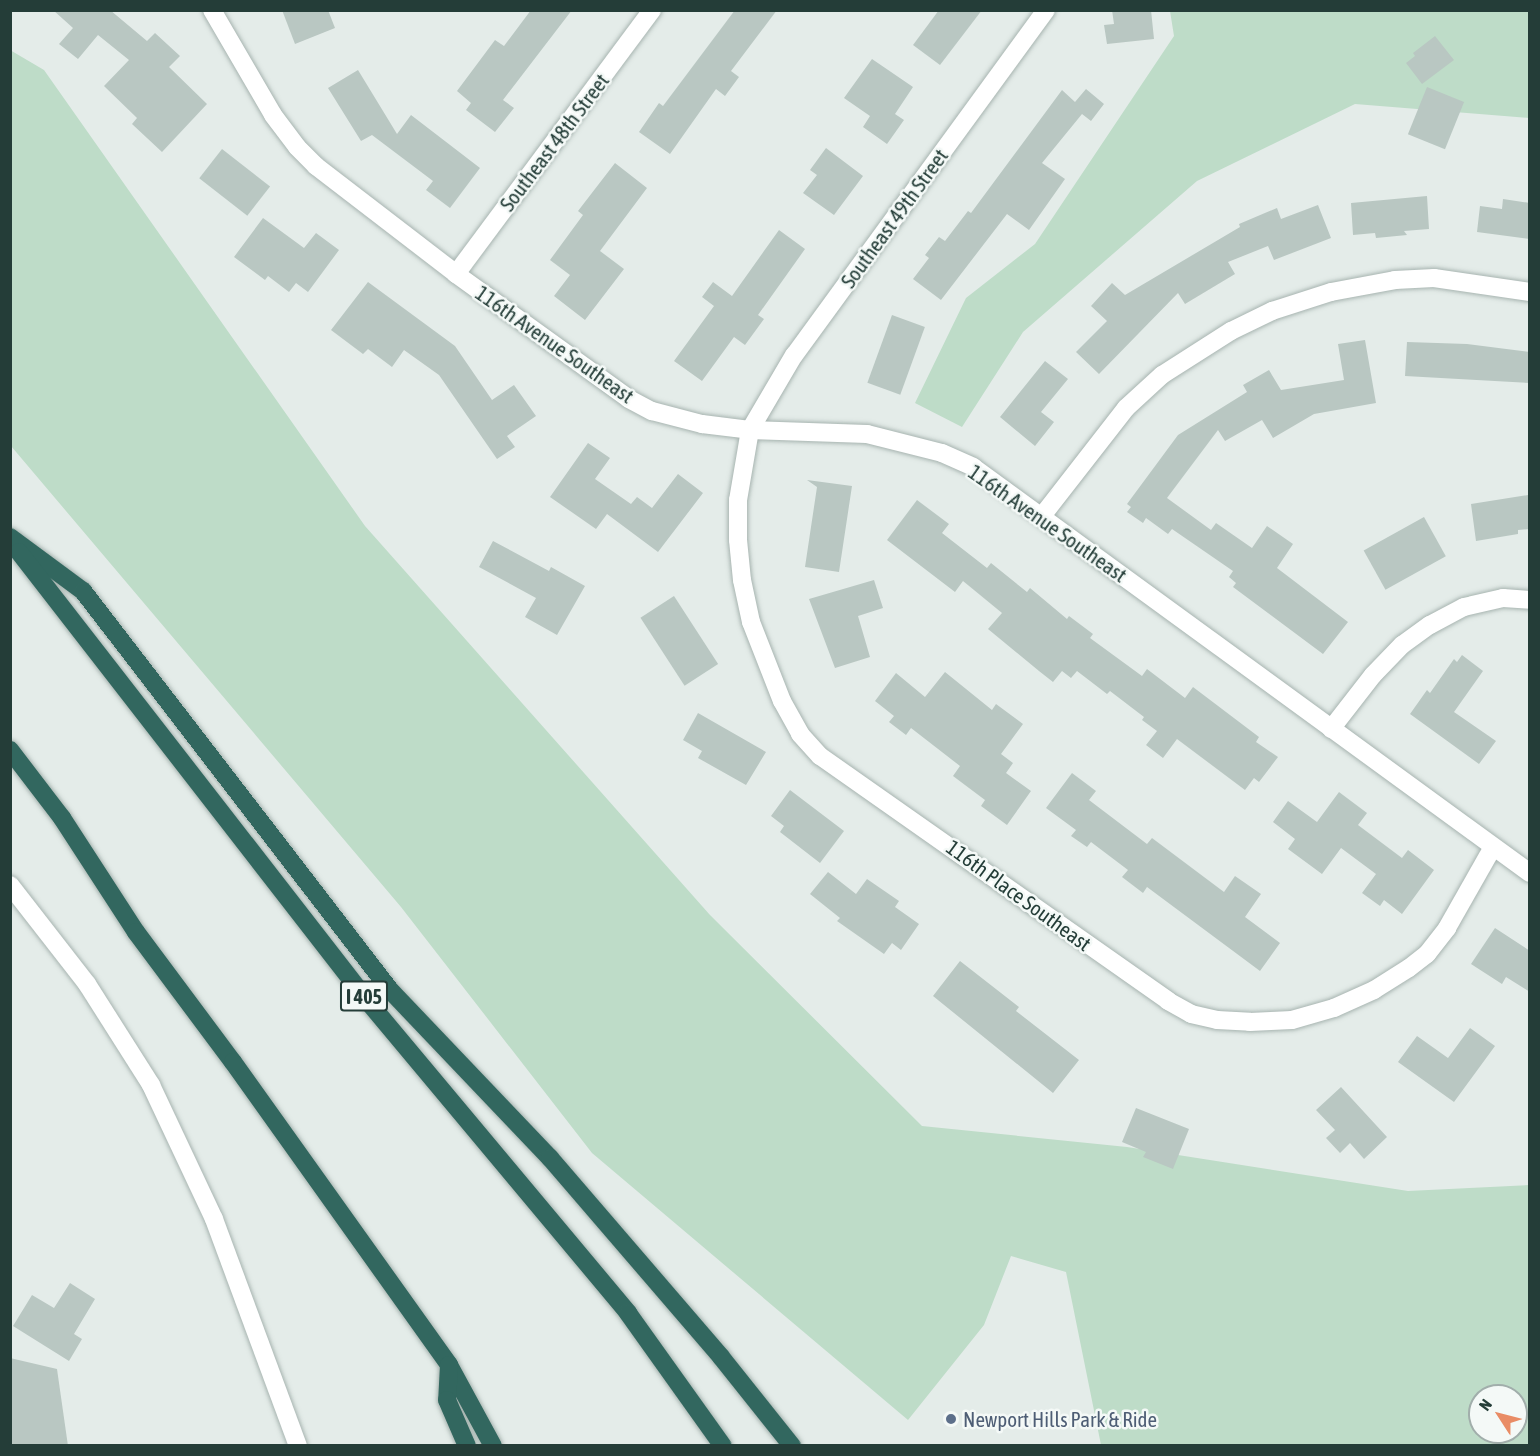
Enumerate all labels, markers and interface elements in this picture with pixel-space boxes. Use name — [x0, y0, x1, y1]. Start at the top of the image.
street label: Southeast 48th Street — [494, 68, 614, 216]
street label: Southeast 49th Street — [835, 144, 953, 292]
street label: 116th Avenue Southeast — [471, 280, 639, 408]
street label: 116th Avenue Southeast — [964, 459, 1132, 587]
street label: 116th Place Southeast — [942, 834, 1096, 956]
road number: I 405 — [338, 979, 389, 1013]
north arrow — [1468, 1384, 1528, 1444]
text: N — [1475, 1395, 1495, 1414]
place label: Newport Hills Park & Ride — [963, 1406, 1157, 1432]
marker: Newport Hills Park & Ride — [944, 1412, 958, 1426]

